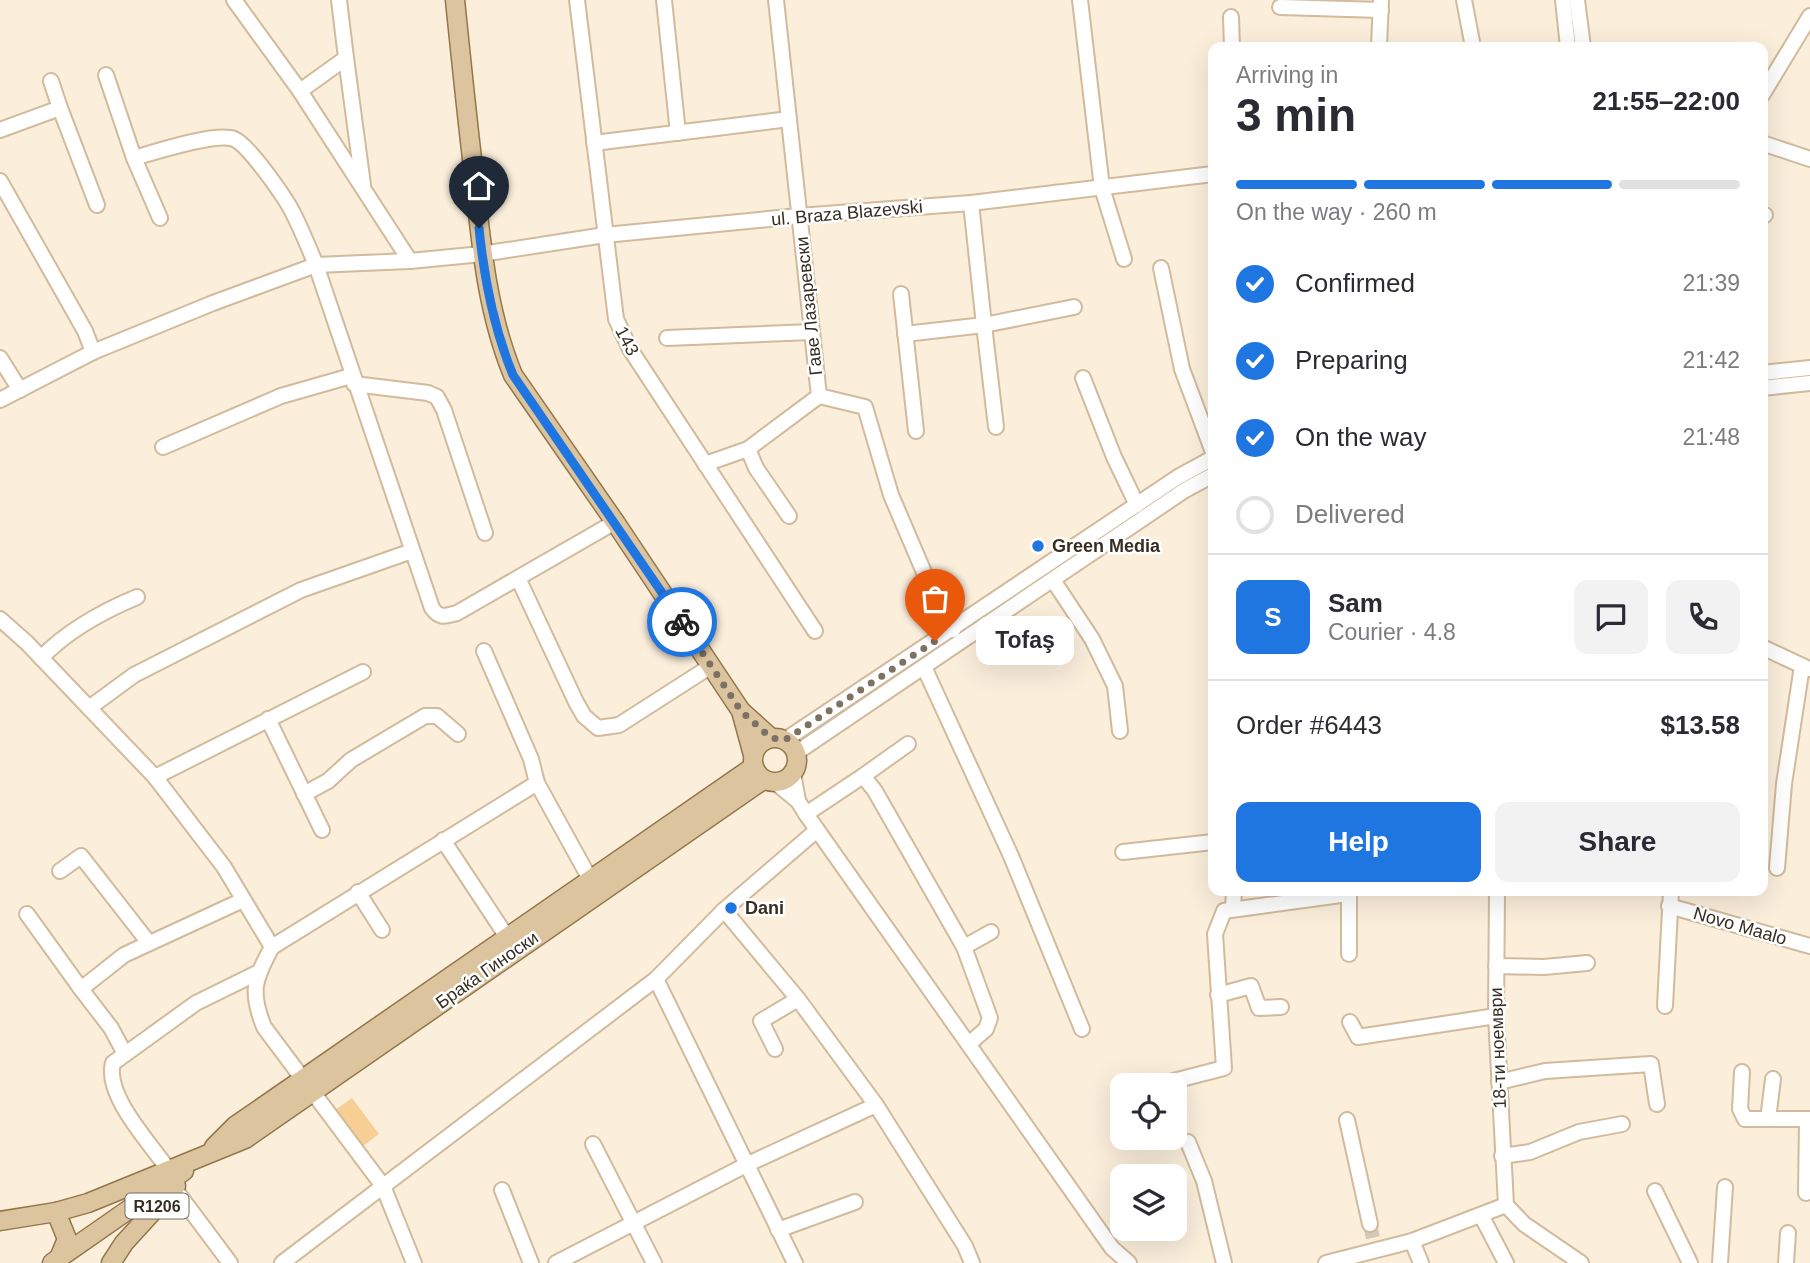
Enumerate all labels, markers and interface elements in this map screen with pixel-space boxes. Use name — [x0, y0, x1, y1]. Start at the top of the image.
text: Arriving in — [1236, 62, 1338, 88]
text: 21:55–22:00 — [1593, 86, 1740, 116]
text: 3 min — [1236, 89, 1356, 141]
pin — [449, 156, 509, 228]
icon: home — [460, 167, 498, 205]
street label: ul. Braza Blazevski — [770, 196, 924, 230]
text: On the way · 260 m — [1236, 199, 1437, 225]
street label: Гаве Лазаревски — [792, 236, 826, 376]
icon: check — [1236, 265, 1274, 303]
text: Confirmed — [1295, 268, 1415, 298]
text: 21:39 — [1682, 270, 1740, 296]
street label: 143 — [611, 323, 643, 359]
icon: check — [1236, 342, 1274, 380]
text: Preparing — [1295, 345, 1408, 375]
text: 21:42 — [1682, 347, 1740, 373]
icon: check — [1236, 419, 1274, 457]
text: On the way — [1295, 422, 1427, 452]
text: 21:48 — [1682, 424, 1740, 450]
text: Delivered — [1295, 499, 1405, 529]
place label: Green Media — [1052, 536, 1161, 556]
marker: Green Media — [1030, 538, 1046, 554]
pin — [905, 569, 965, 641]
icon: bag — [916, 580, 954, 618]
button: chat — [1574, 580, 1648, 654]
button: phone — [1666, 580, 1740, 654]
courier — [647, 587, 717, 657]
text: Sam — [1328, 588, 1383, 618]
text: S — [1264, 602, 1282, 632]
icon: bike — [663, 603, 701, 641]
callout: Tofaş — [977, 616, 1075, 666]
text: Courier · 4.8 — [1328, 619, 1456, 645]
text: Tofaş — [995, 627, 1055, 653]
text: Order #6443 — [1236, 710, 1382, 740]
text: $13.58 — [1660, 710, 1740, 740]
button: Help — [1236, 802, 1481, 882]
button: Share — [1495, 802, 1740, 882]
place label: Dani — [745, 898, 784, 918]
marker: Dani — [723, 900, 739, 916]
street label: Novo Maalo — [1691, 903, 1789, 949]
street label: Браќа Гиноски — [432, 927, 542, 1013]
street label: 18-ти ноември — [1486, 987, 1510, 1109]
map controls — [1110, 1073, 1187, 1241]
button: locate — [1110, 1073, 1187, 1150]
button: layers — [1110, 1164, 1187, 1241]
road number: R1206 — [125, 1194, 188, 1218]

